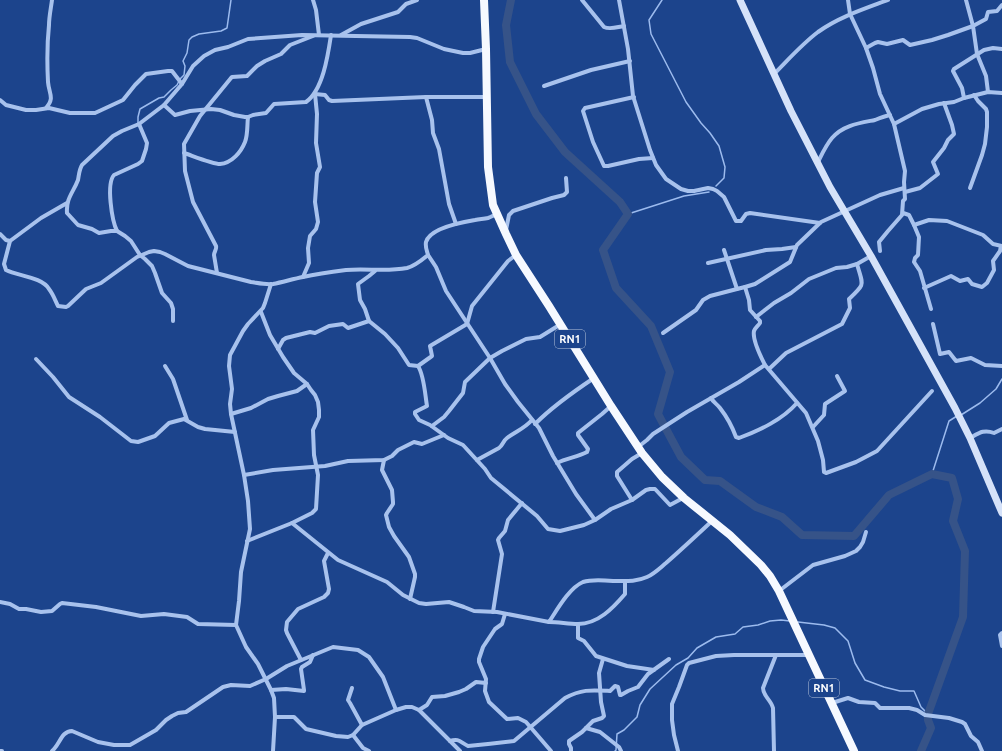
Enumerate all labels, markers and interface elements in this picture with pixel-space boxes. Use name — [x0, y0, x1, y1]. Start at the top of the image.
road number: RN1 — [555, 330, 585, 348]
road number: RN1 — [809, 679, 839, 697]

